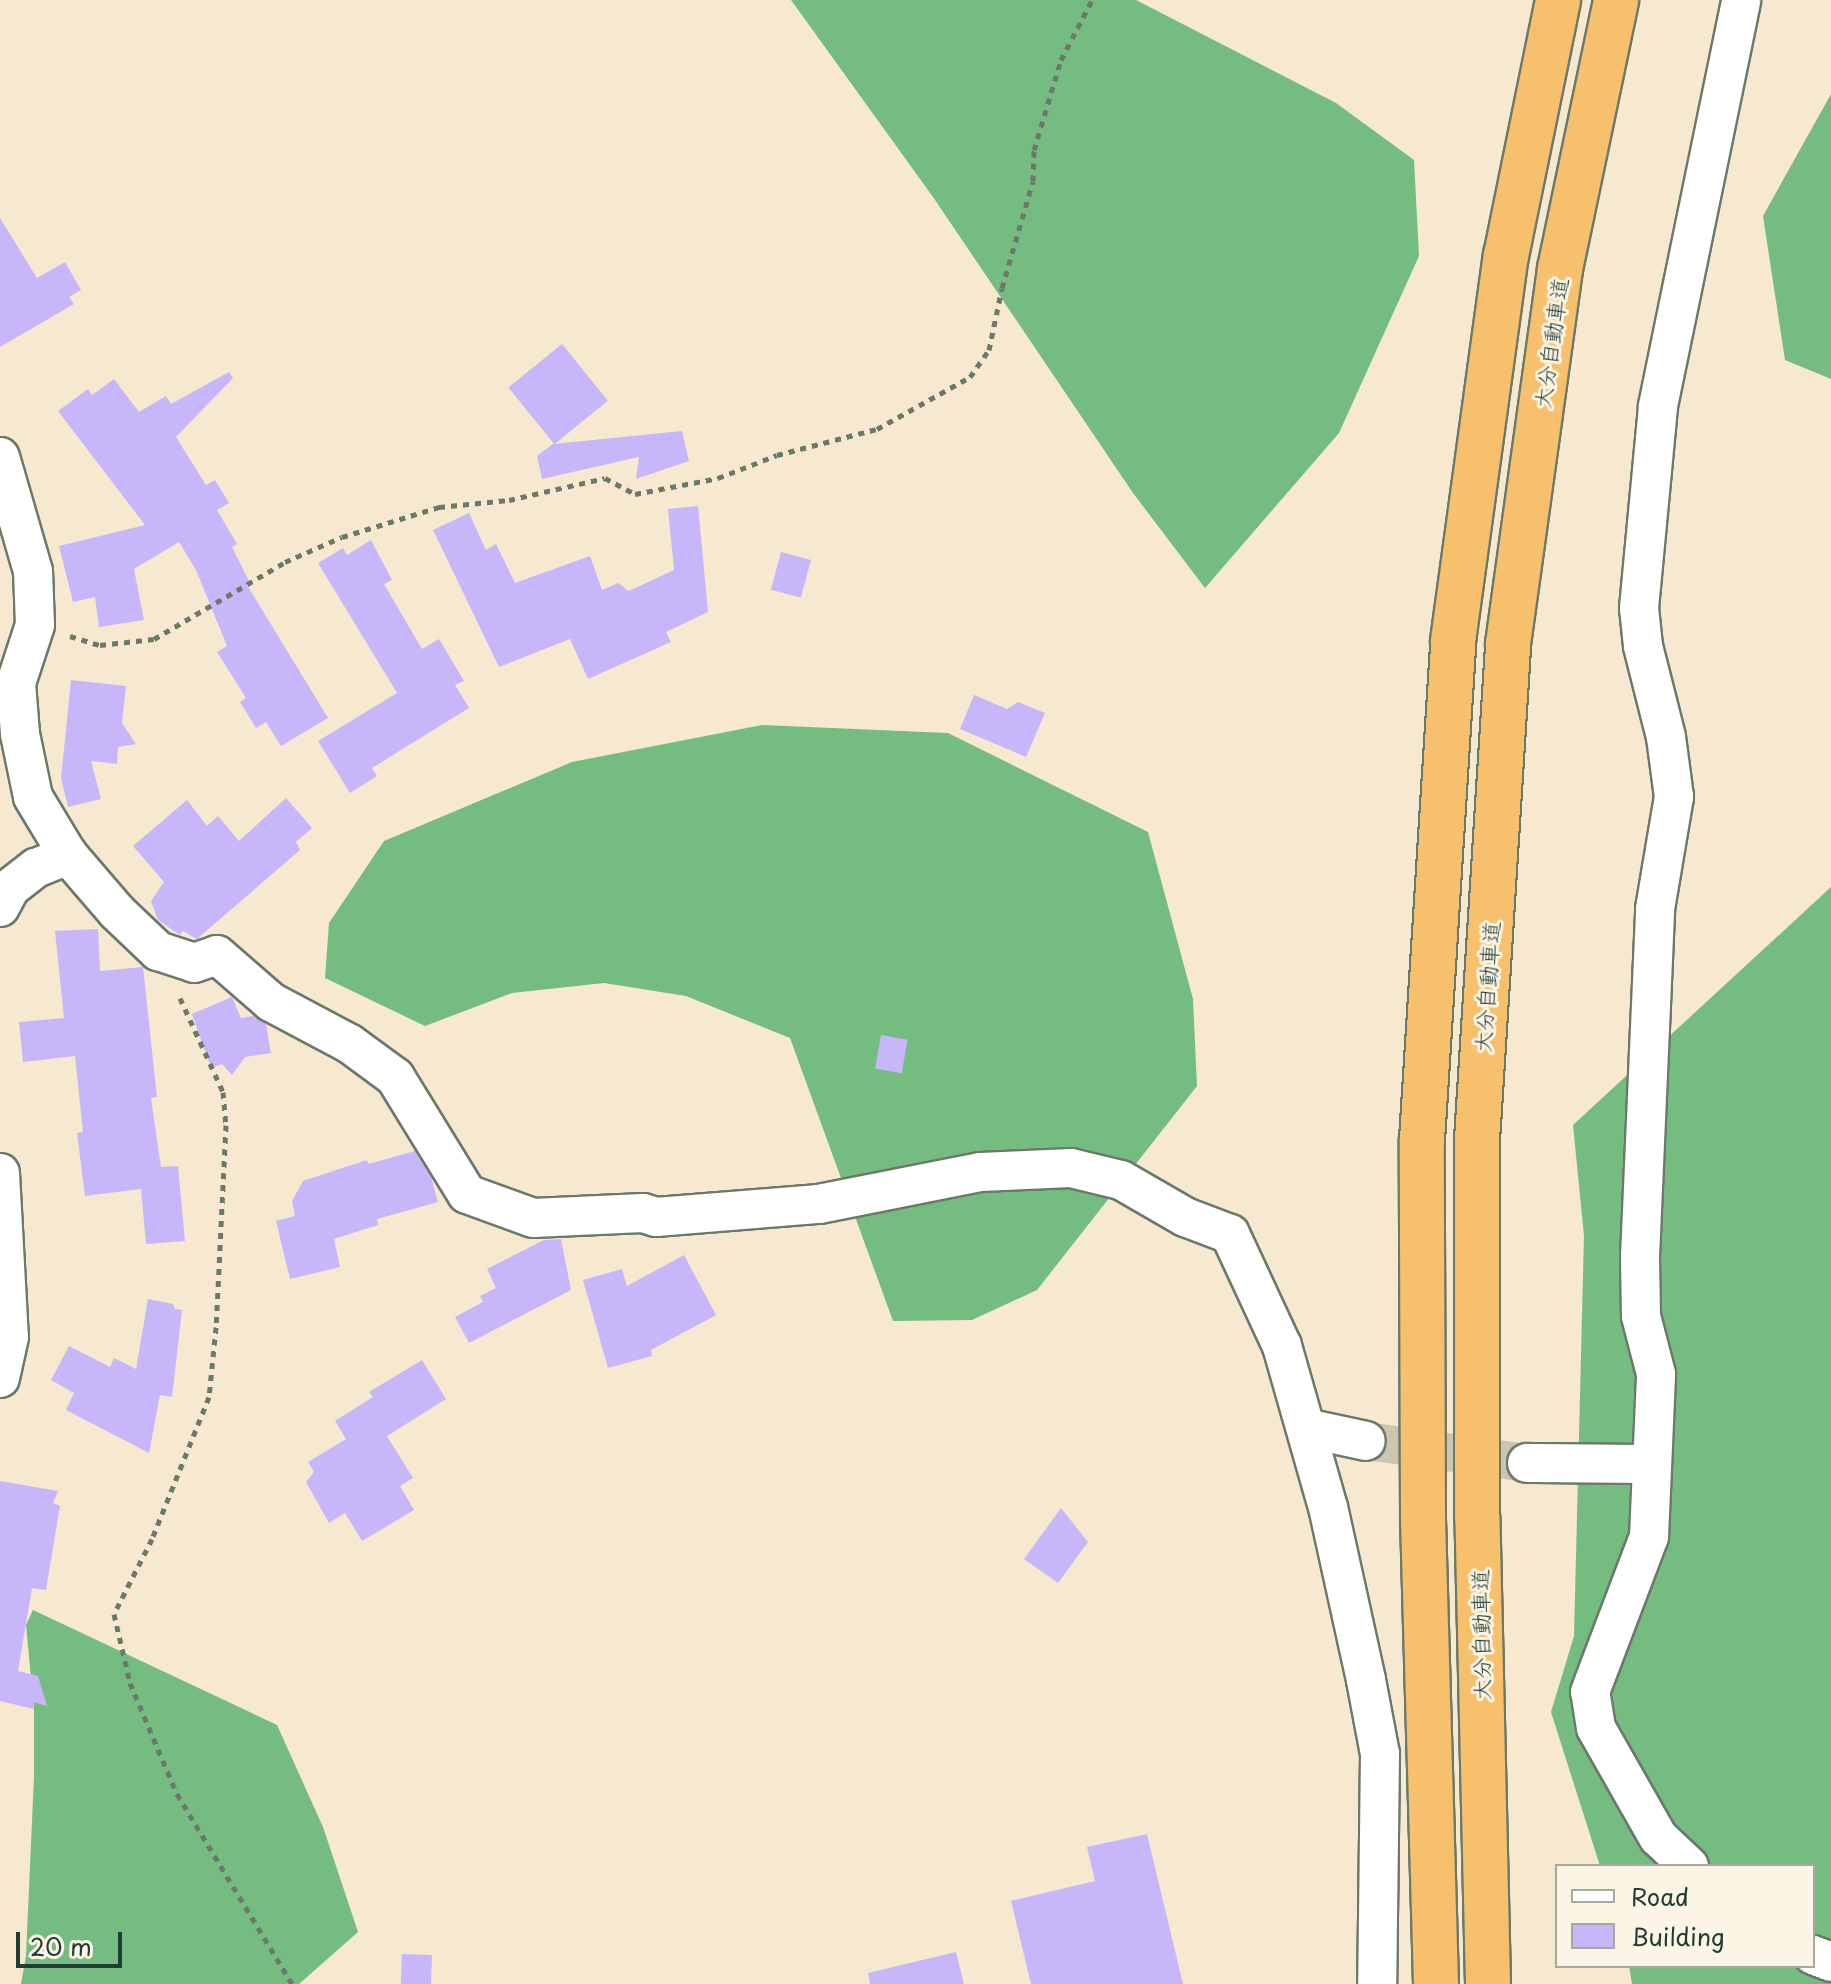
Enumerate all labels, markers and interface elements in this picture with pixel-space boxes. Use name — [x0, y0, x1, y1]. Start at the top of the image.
street label: 大分自動車道 — [1528, 276, 1572, 410]
street label: 大分自動車道 — [1468, 920, 1504, 1054]
street label: 大分自動車道 — [1466, 1569, 1494, 1701]
legend — [1555, 1864, 1815, 1968]
text: Road — [1631, 1878, 1689, 1914]
scale bar — [20, 1916, 126, 1966]
text: Building — [1631, 1918, 1725, 1954]
text: 20 m — [30, 1928, 92, 1964]

